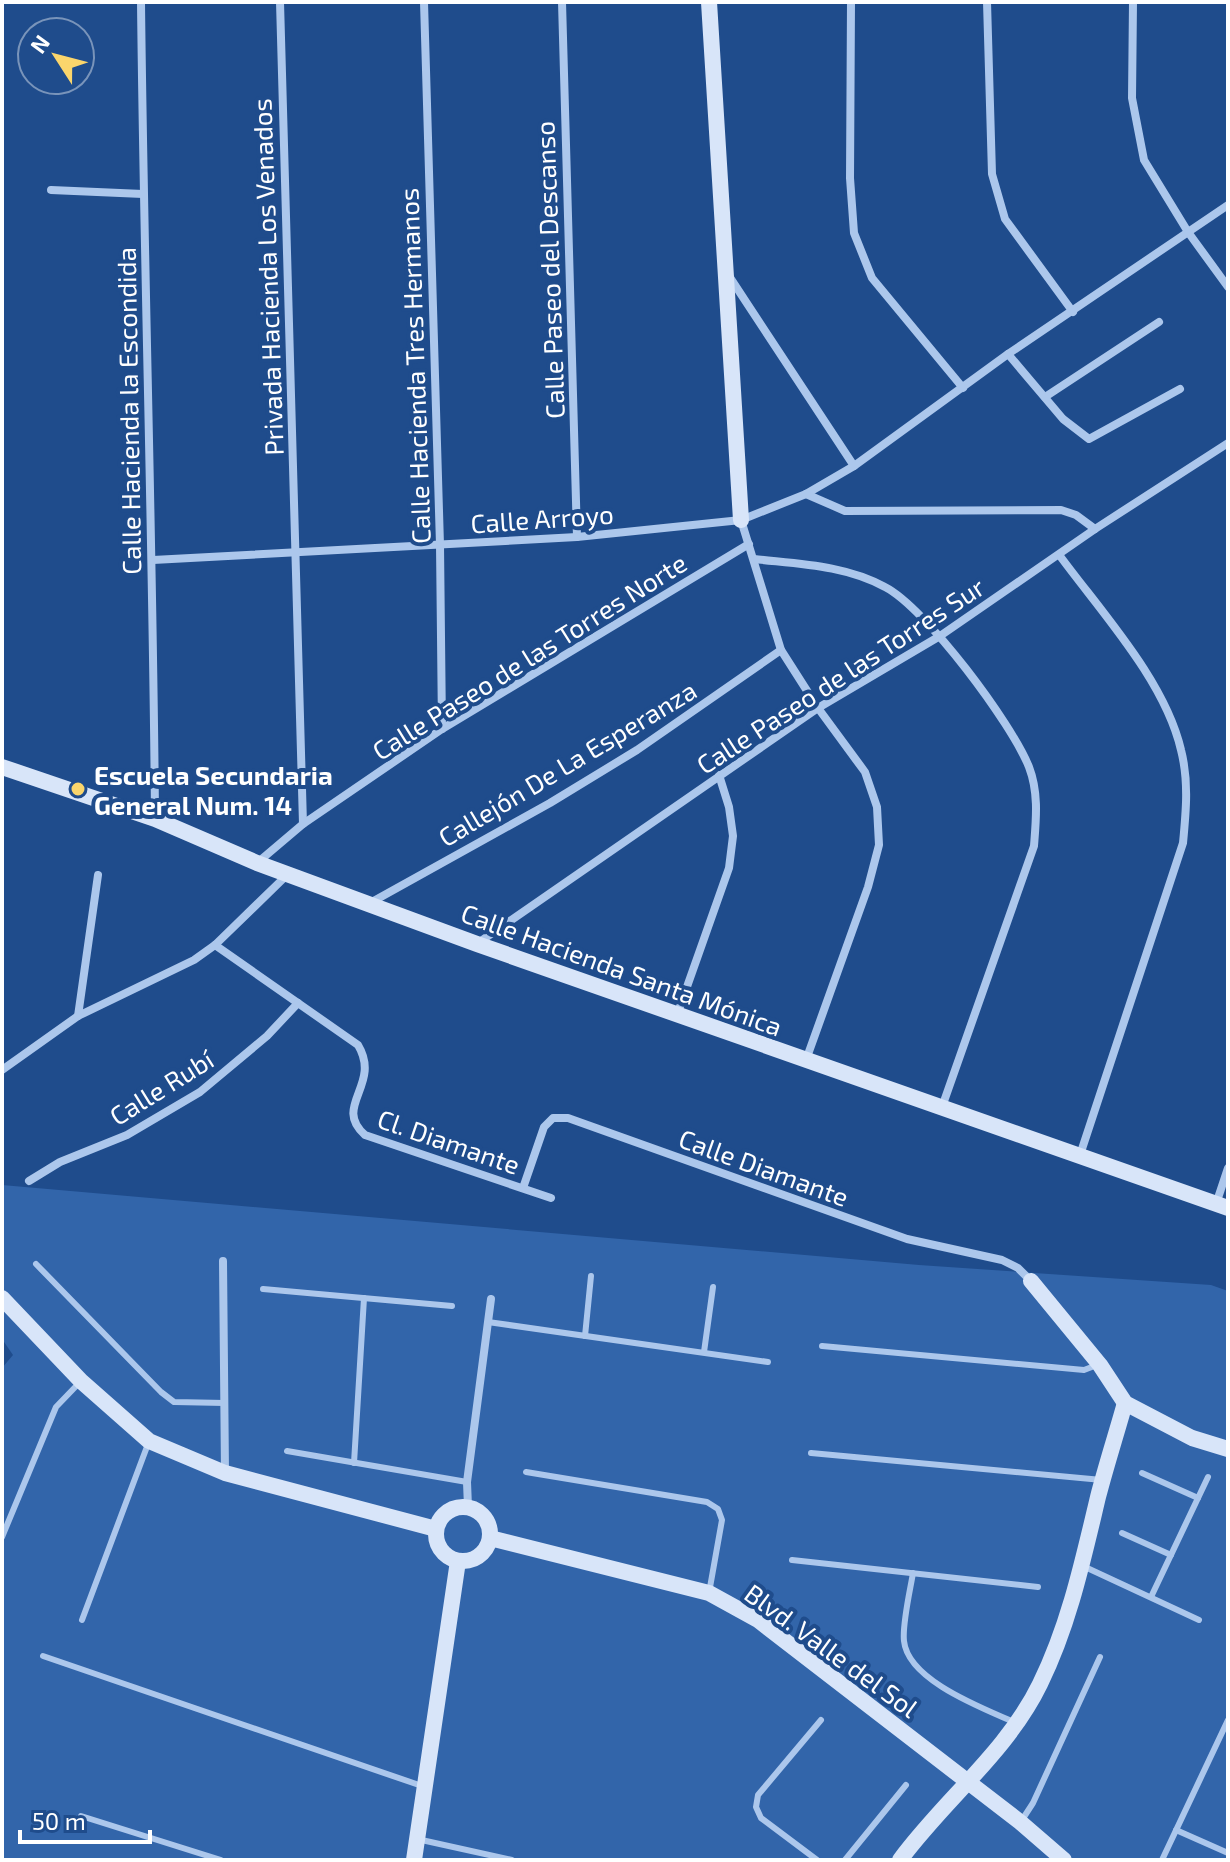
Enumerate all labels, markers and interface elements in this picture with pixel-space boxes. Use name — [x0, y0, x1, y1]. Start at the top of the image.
north arrow — [16, 16, 96, 96]
text: N — [24, 30, 54, 58]
street label: Privada Hacienda Los Venados — [245, 98, 289, 456]
street label: Calle Paseo del Descanso — [528, 121, 570, 419]
street label: Calle Hacienda Tres Hermanos — [392, 187, 436, 545]
street label: Calle Hacienda la Escondida — [110, 247, 146, 575]
street label: Calle Arroyo — [469, 498, 615, 538]
street label: Calle Paseo de las Torres Norte — [366, 546, 692, 766]
street label: Calle Paseo de las Torres Sur — [690, 570, 990, 780]
street label: Callejón De La Esperanza — [432, 674, 702, 852]
place label: Escuela Secundaria General Num. 14 — [94, 759, 333, 820]
marker: Escuela Secundaria General Num. 14 — [69, 780, 87, 798]
street label: Calle Hacienda Santa Mónica — [457, 896, 787, 1042]
street label: Calle Rubí — [103, 1042, 220, 1131]
street label: Cl. Diamante — [374, 1102, 524, 1180]
street label: Calle Diamante — [675, 1122, 853, 1212]
street label: Blvd. Valle del Sol — [739, 1577, 925, 1723]
scale bar — [20, 1794, 150, 1844]
text: 50 m — [32, 1806, 86, 1835]

